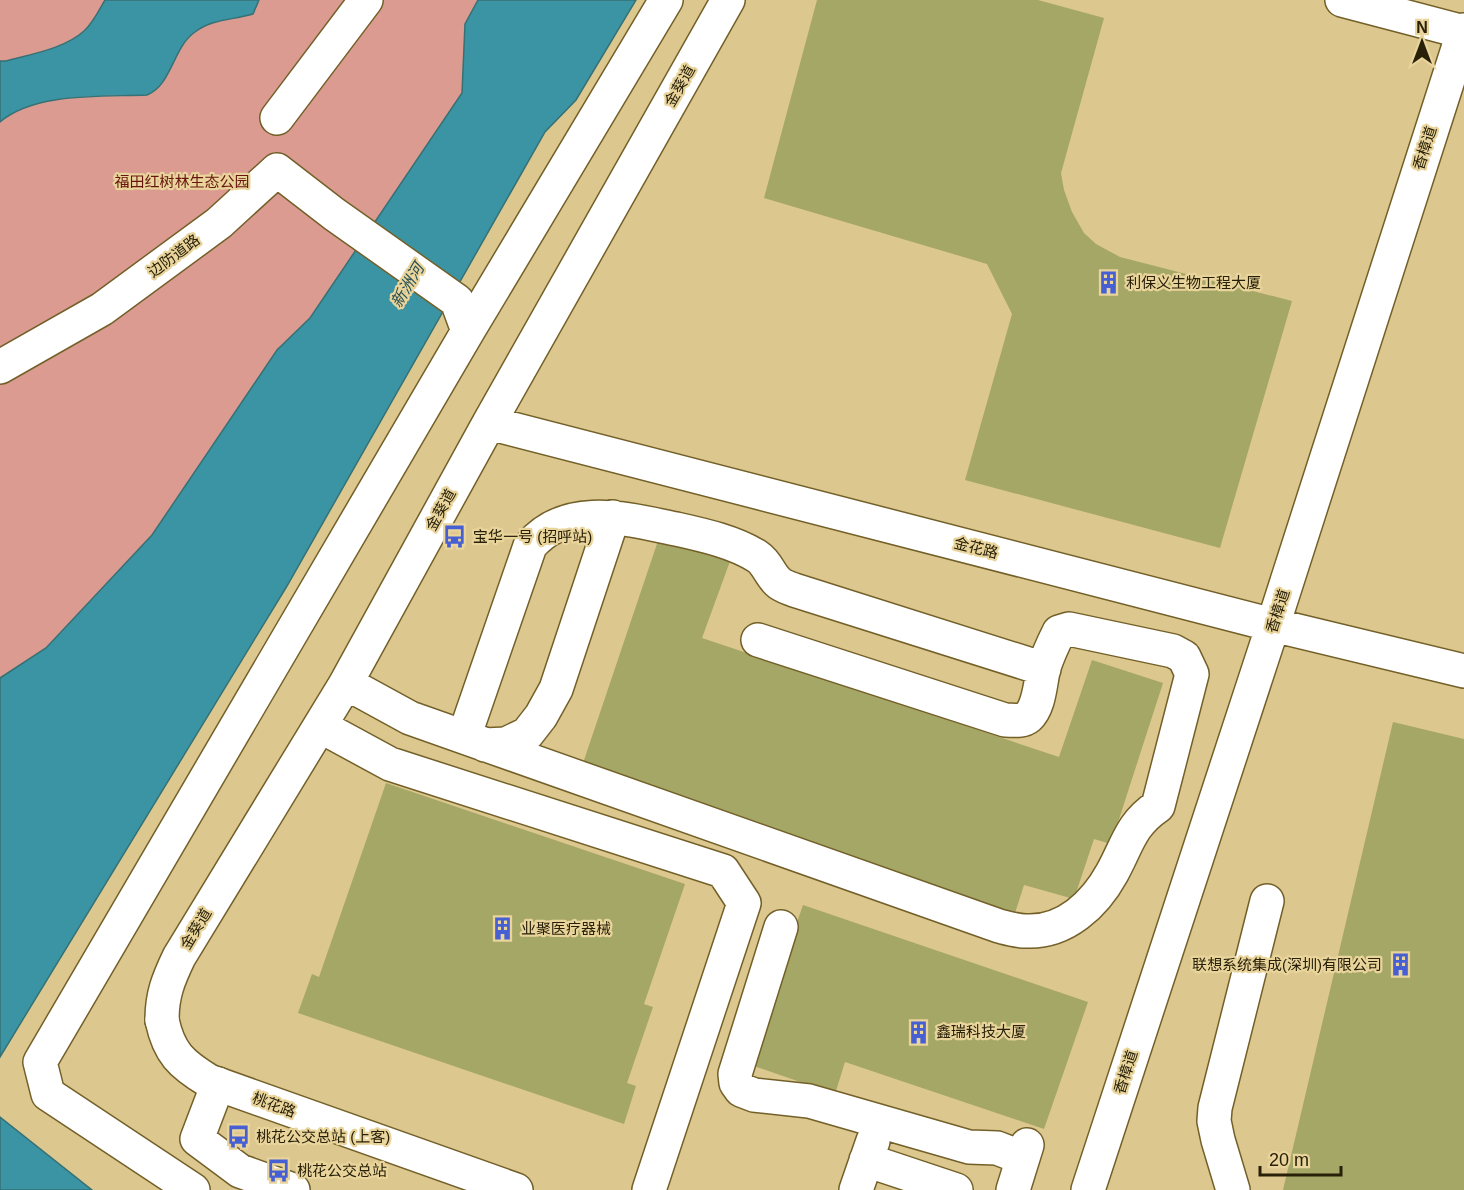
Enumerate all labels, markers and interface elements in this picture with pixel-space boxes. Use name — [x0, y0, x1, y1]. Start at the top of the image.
north arrow — [1392, 12, 1452, 72]
text: N — [1416, 19, 1428, 36]
street label: 金葵道 — [661, 62, 698, 109]
street label: 香樟道 — [1409, 124, 1440, 172]
park label: 福田红树林生态公园 — [114, 173, 250, 190]
street label: 边防道路 — [145, 231, 203, 280]
water label: 新洲河 — [388, 258, 429, 310]
building icon: 利保义生物工程大厦 — [1095, 270, 1121, 296]
place label: 利保义生物工程大厦 — [1126, 274, 1261, 291]
street label: 金葵道 — [422, 486, 459, 534]
bus stop icon: 宝华一号 (招呼站) — [442, 524, 468, 550]
place label: 宝华一号 (招呼站) — [473, 528, 592, 545]
street label: 金花路 — [952, 534, 1000, 561]
street label: 香樟道 — [1262, 587, 1293, 635]
street label: 金葵道 — [177, 905, 214, 952]
building icon: 业聚医疗器械 — [490, 916, 516, 942]
place label: 业聚医疗器械 — [521, 920, 611, 937]
building icon: 联想系统集成(深圳)有限公司 — [1387, 952, 1413, 978]
place label: 联想系统集成(深圳)有限公司 — [1192, 956, 1382, 973]
building icon: 鑫瑞科技大厦 — [905, 1019, 931, 1045]
place label: 鑫瑞科技大厦 — [936, 1023, 1026, 1040]
street label: 香樟道 — [1110, 1048, 1141, 1096]
street label: 桃花路 — [250, 1089, 298, 1120]
bus stop icon: 桃花公交总站 (上客) — [225, 1124, 251, 1150]
place label: 桃花公交总站 (上客) — [256, 1128, 390, 1145]
scale bar — [1260, 1139, 1341, 1177]
text: 20 m — [1269, 1150, 1309, 1170]
bus stop icon: 桃花公交总站 — [266, 1158, 292, 1184]
place label: 桃花公交总站 — [297, 1162, 387, 1179]

